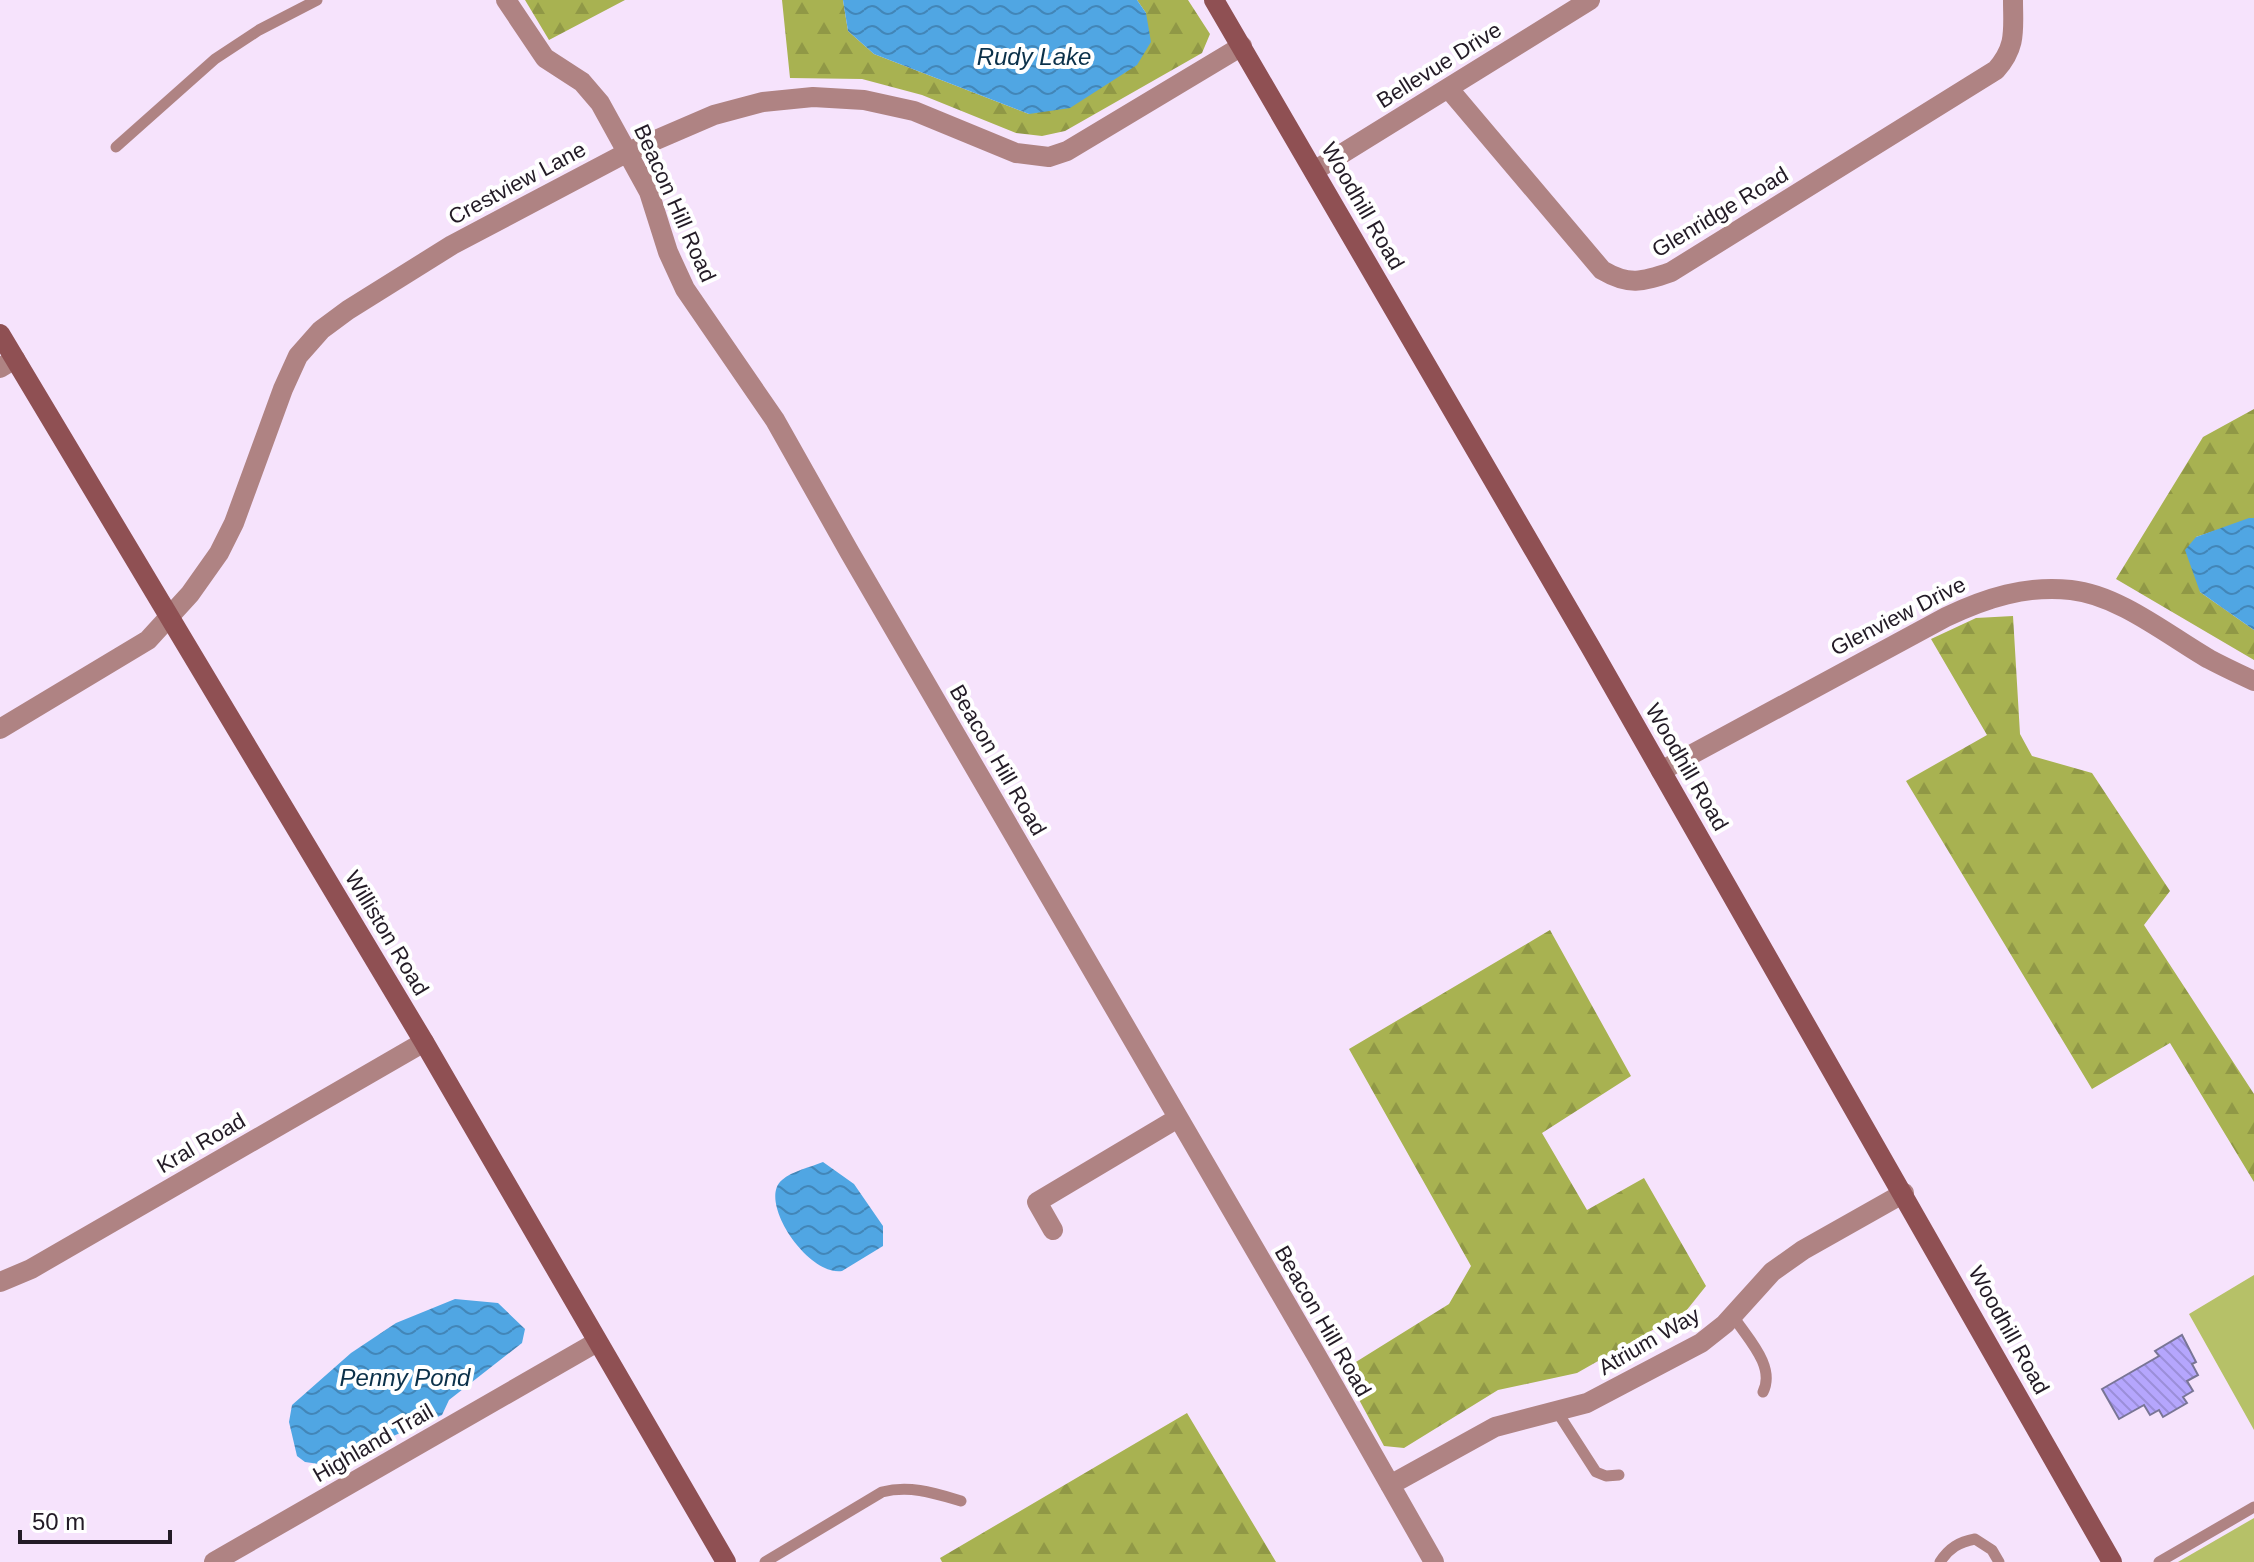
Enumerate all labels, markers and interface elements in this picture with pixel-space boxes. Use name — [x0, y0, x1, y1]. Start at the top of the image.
street label: Bellevue Drive — [1372, 17, 1506, 113]
water label: Rudy Lake — [977, 43, 1091, 70]
street label: Beacon Hill Road — [629, 120, 721, 286]
street label: Crestview Lane — [444, 136, 590, 230]
street label: Woodhill Road — [1317, 138, 1409, 274]
street label: Glenridge Road — [1648, 162, 1792, 262]
street label: Glenview Drive — [1826, 571, 1970, 661]
street label: Beacon Hill Road — [945, 680, 1051, 840]
street label: Woodhill Road — [1641, 699, 1733, 835]
street label: Williston Road — [340, 866, 434, 1000]
street label: Kral Road — [152, 1108, 250, 1178]
street label: Beacon Hill Road — [1270, 1241, 1376, 1401]
street label: Woodhill Road — [1963, 1262, 2055, 1398]
street label: Atrium Way — [1594, 1302, 1704, 1380]
water label: Penny Pond — [340, 1364, 471, 1391]
street label: Highland Trail — [309, 1399, 437, 1487]
scale bar — [20, 1494, 170, 1544]
text: 50 m — [32, 1508, 85, 1535]

